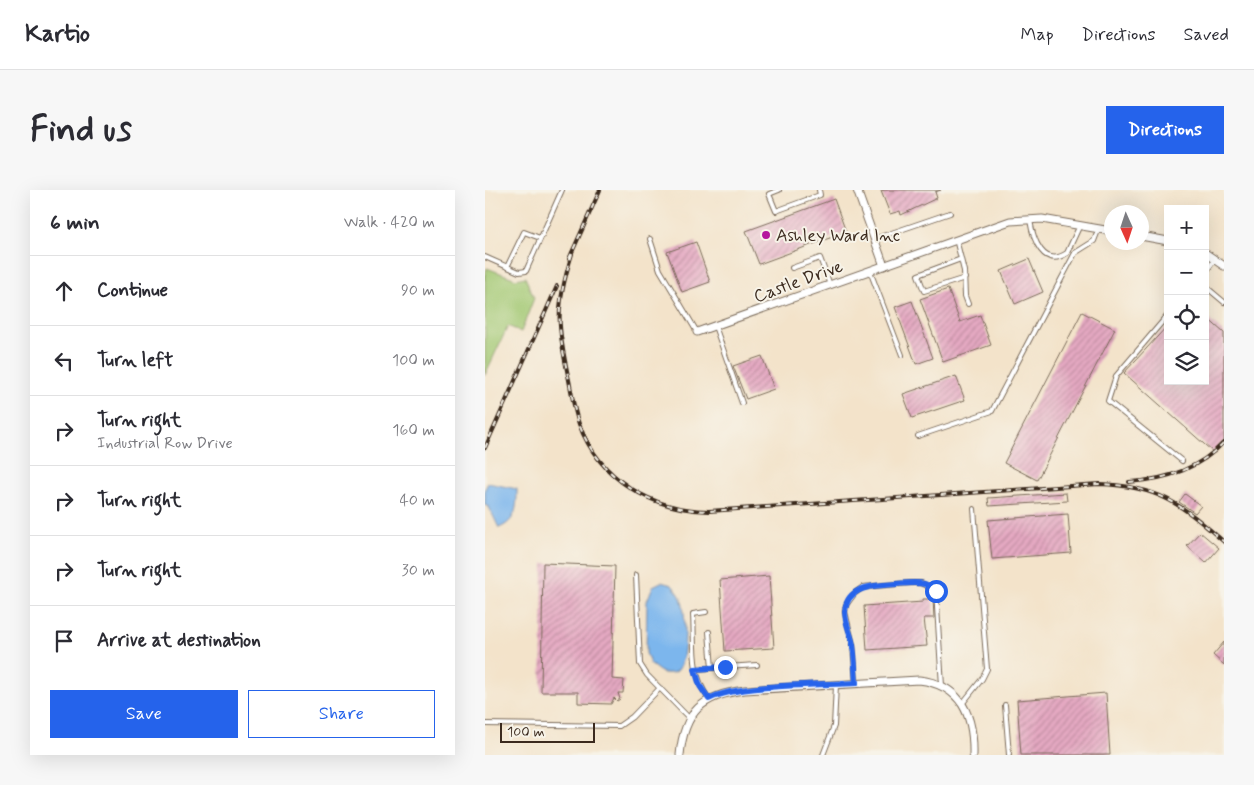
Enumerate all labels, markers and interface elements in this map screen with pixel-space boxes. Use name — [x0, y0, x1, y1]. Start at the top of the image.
text: Kartio — [25, 19, 90, 50]
text: Map — [1021, 23, 1054, 47]
text: Directions — [1082, 23, 1156, 47]
text: Saved — [1184, 23, 1229, 47]
button: Directions — [1106, 106, 1224, 154]
text: Find us — [30, 107, 132, 153]
north arrow — [1104, 205, 1149, 250]
map controls — [1164, 205, 1209, 385]
button: + — [1164, 205, 1209, 250]
text: 6 min — [50, 209, 100, 237]
text: Walk · 420 m — [344, 212, 435, 233]
place label: Ashley Ward Inc — [776, 224, 900, 248]
marker: Ashley Ward Inc — [760, 229, 772, 241]
button: − — [1164, 250, 1209, 295]
street label: Castle Drive — [750, 255, 846, 309]
icon: ahead — [50, 277, 78, 305]
text: Continue — [97, 278, 168, 303]
text: 90 m — [401, 280, 435, 301]
button: locate — [1164, 295, 1209, 340]
button: layers — [1164, 340, 1209, 385]
icon: left — [50, 347, 78, 375]
text: Turn left — [97, 348, 173, 373]
text: 100 m — [392, 350, 435, 371]
text: Turn right — [97, 408, 181, 433]
icon: right — [50, 417, 78, 445]
text: 160 m — [392, 420, 435, 441]
text: Industrial Row Drive — [97, 433, 233, 454]
icon: right — [50, 487, 78, 515]
text: Turn right — [97, 488, 181, 513]
text: 40 m — [399, 490, 435, 511]
icon: right — [50, 557, 78, 585]
text: Turn right — [97, 558, 181, 583]
text: 30 m — [402, 560, 435, 581]
route start — [925, 580, 948, 603]
icon: arrive — [50, 627, 78, 655]
text: Arrive at destination — [97, 628, 261, 653]
route end — [714, 656, 737, 679]
button: Save — [50, 690, 238, 738]
button: Share — [248, 690, 435, 738]
scale bar — [500, 720, 595, 743]
text: 100 m — [507, 723, 545, 741]

